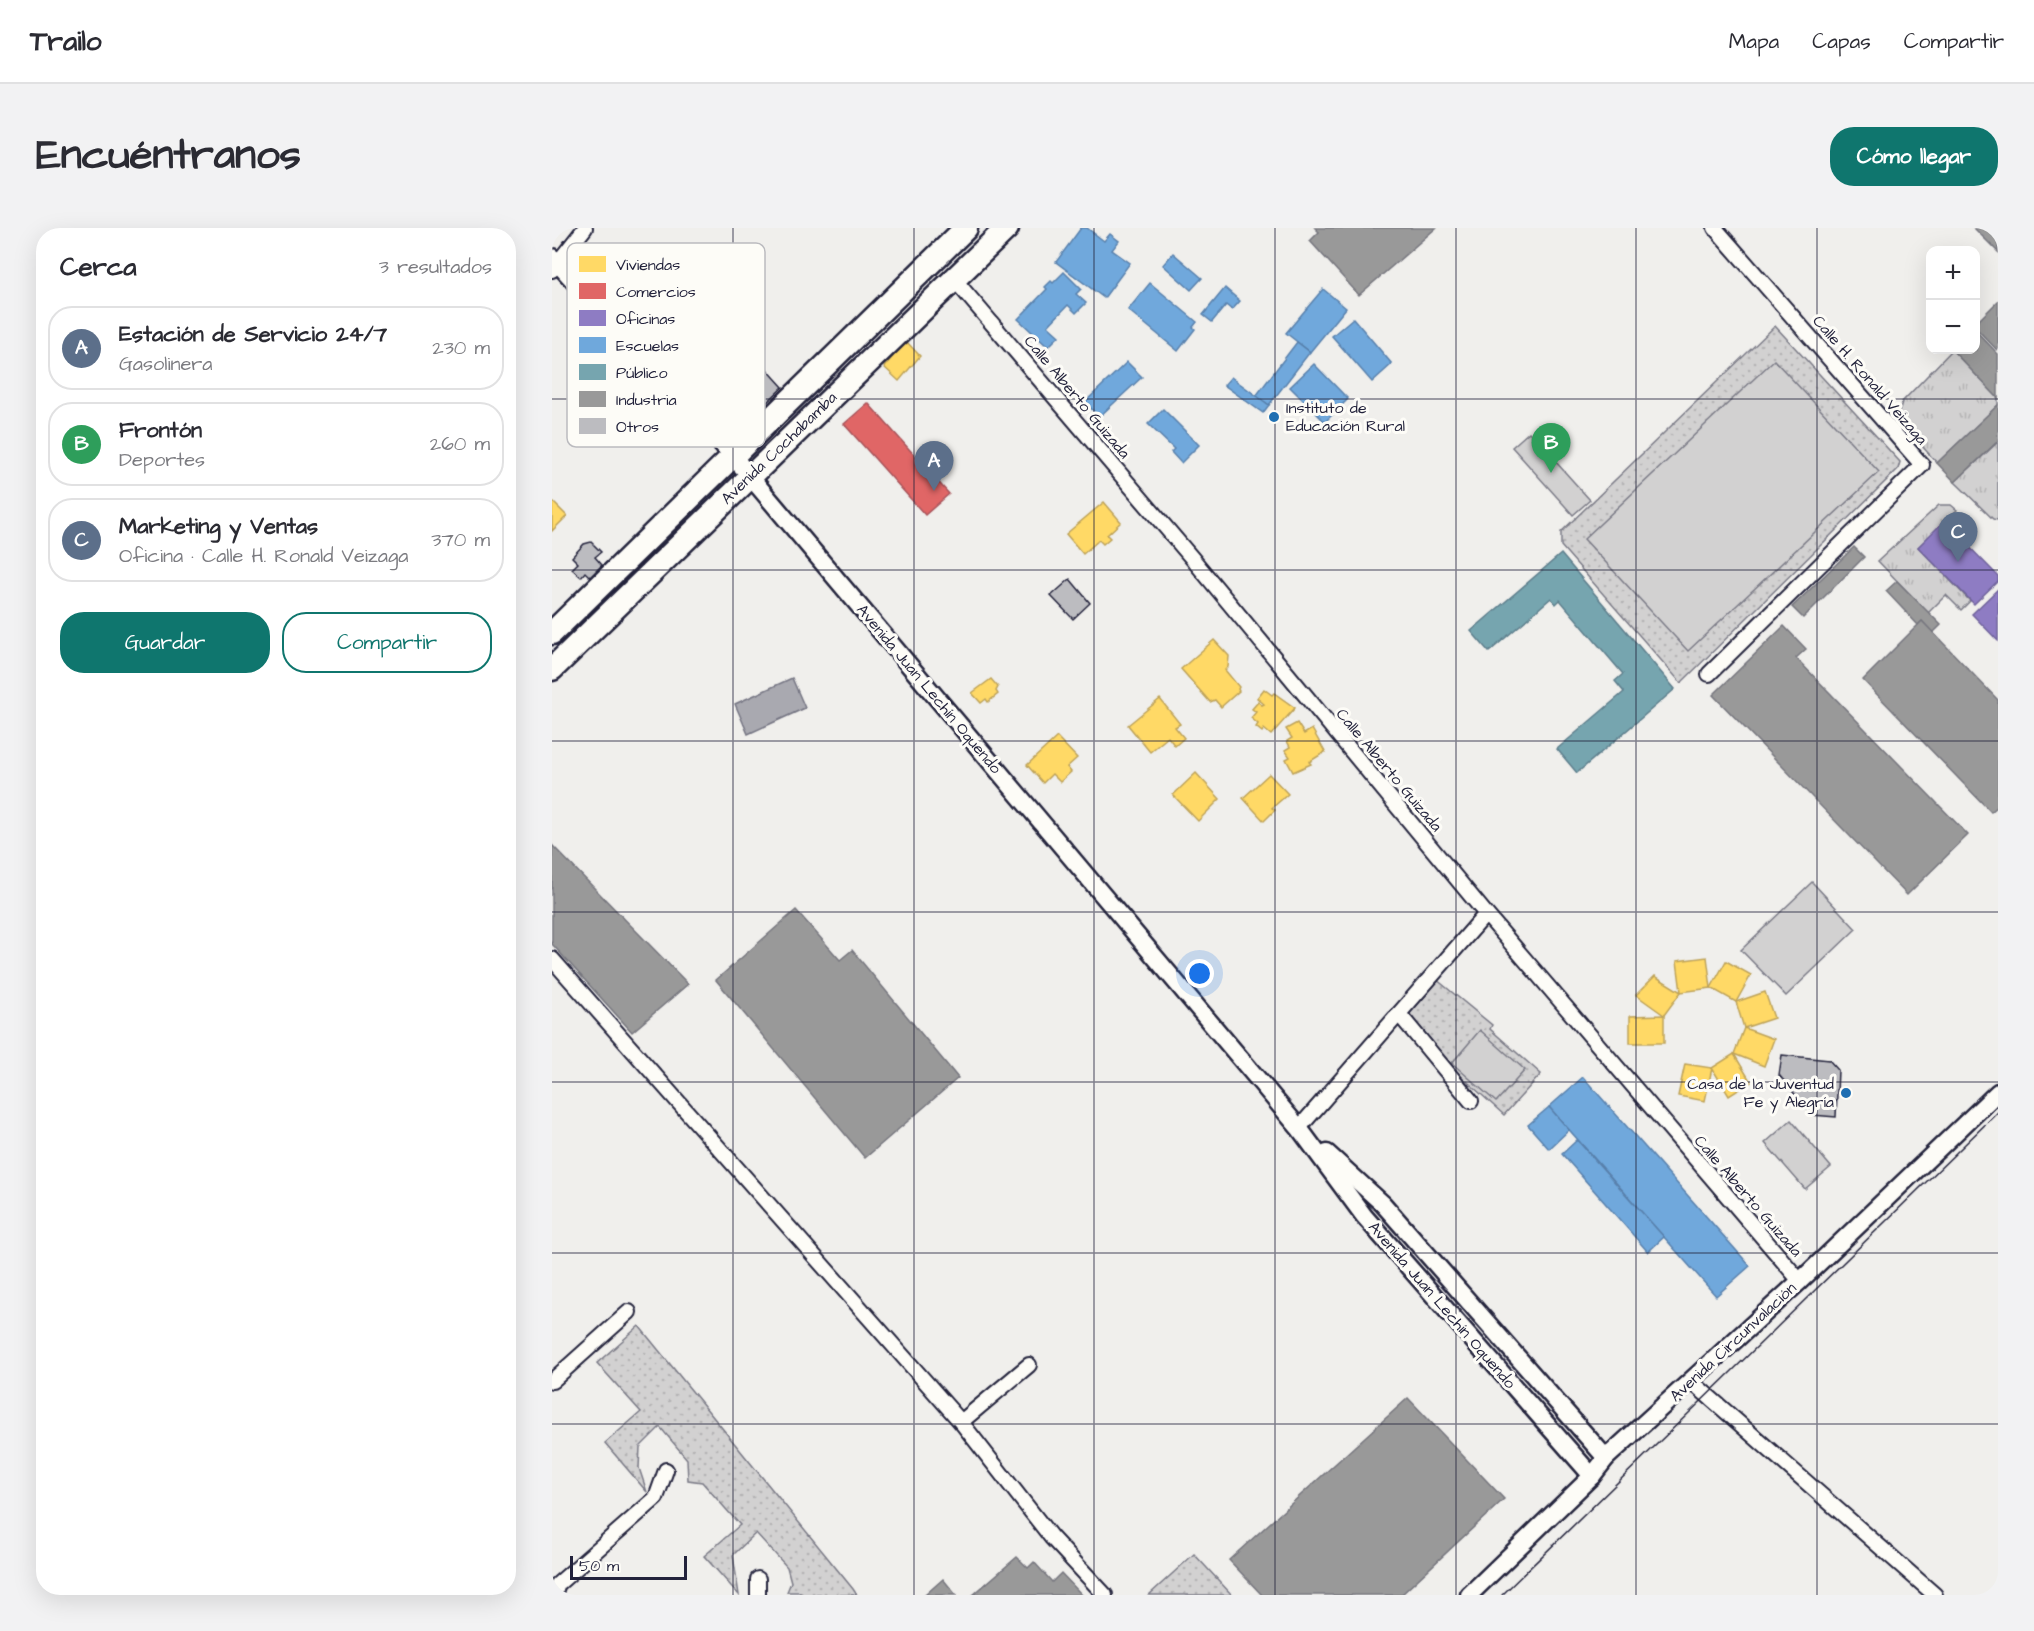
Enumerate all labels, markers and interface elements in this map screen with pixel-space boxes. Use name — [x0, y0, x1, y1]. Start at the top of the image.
text: Trailo — [30, 22, 102, 61]
text: Mapa — [1729, 27, 1779, 56]
text: Capas — [1812, 27, 1871, 56]
text: Compartir — [1904, 27, 2004, 56]
text: Encuéntranos — [36, 127, 301, 185]
button: Cómo llegar — [1830, 127, 1998, 186]
legend — [567, 243, 765, 447]
map controls — [1926, 246, 1980, 354]
button: + — [1926, 246, 1980, 300]
text: Cerca — [60, 249, 137, 285]
text: 3 resultados — [379, 253, 492, 281]
text: Viviendas — [616, 254, 680, 276]
text: Comercios — [616, 281, 696, 303]
button: − — [1926, 300, 1980, 354]
text: Oficinas — [616, 308, 675, 330]
street label: Calle H. Ronald Veizaga — [1807, 310, 1932, 450]
text: Estación de Servicio 24/7 — [119, 319, 387, 350]
street label: Calle Alberto Guizada — [1019, 331, 1135, 463]
text: A — [75, 334, 88, 362]
text: 230 m — [432, 334, 490, 362]
text: Escuelas — [616, 335, 679, 357]
text: Gasolinera — [119, 350, 213, 378]
text: Público — [616, 362, 667, 384]
street label: Avenida Cochabamba — [716, 387, 842, 509]
text: Industria — [616, 389, 677, 411]
place label: Instituto de Educación Rural — [1286, 397, 1405, 437]
marker: Instituto de Educación Rural — [1267, 410, 1281, 424]
text: Frontón — [119, 415, 202, 446]
text: Otros — [616, 416, 659, 438]
pin: B — [1532, 424, 1570, 473]
text: B — [74, 430, 89, 458]
text: 260 m — [430, 430, 490, 458]
pin: A — [914, 442, 953, 491]
text: Deportes — [119, 446, 205, 474]
text: Marketing y Ventas — [119, 511, 318, 542]
pin: C — [1938, 512, 1978, 562]
text: C — [74, 526, 89, 554]
text: 370 m — [431, 526, 490, 554]
text: Oficina · Calle H. Ronald Veizaga — [119, 542, 408, 570]
street label: Avenida Juan Lechín Oquendo — [851, 600, 1007, 778]
button: Guardar — [60, 612, 270, 673]
button: Compartir — [282, 612, 492, 673]
street label: Calle Alberto Guizada — [1331, 704, 1447, 836]
your location — [1185, 959, 1214, 988]
place label: Casa de la Juventud Fe y Alegría — [1687, 1073, 1834, 1114]
marker: Casa de la Juventud Fe y Alegría — [1839, 1086, 1853, 1100]
street label: Calle Alberto Guizada — [1689, 1130, 1807, 1262]
street label: Avenida Juan Lechín Oquendo — [1363, 1217, 1521, 1393]
street label: Avenida Circunvalación — [1665, 1277, 1801, 1407]
scale bar — [570, 1553, 687, 1580]
text: 50 m — [579, 1555, 619, 1577]

